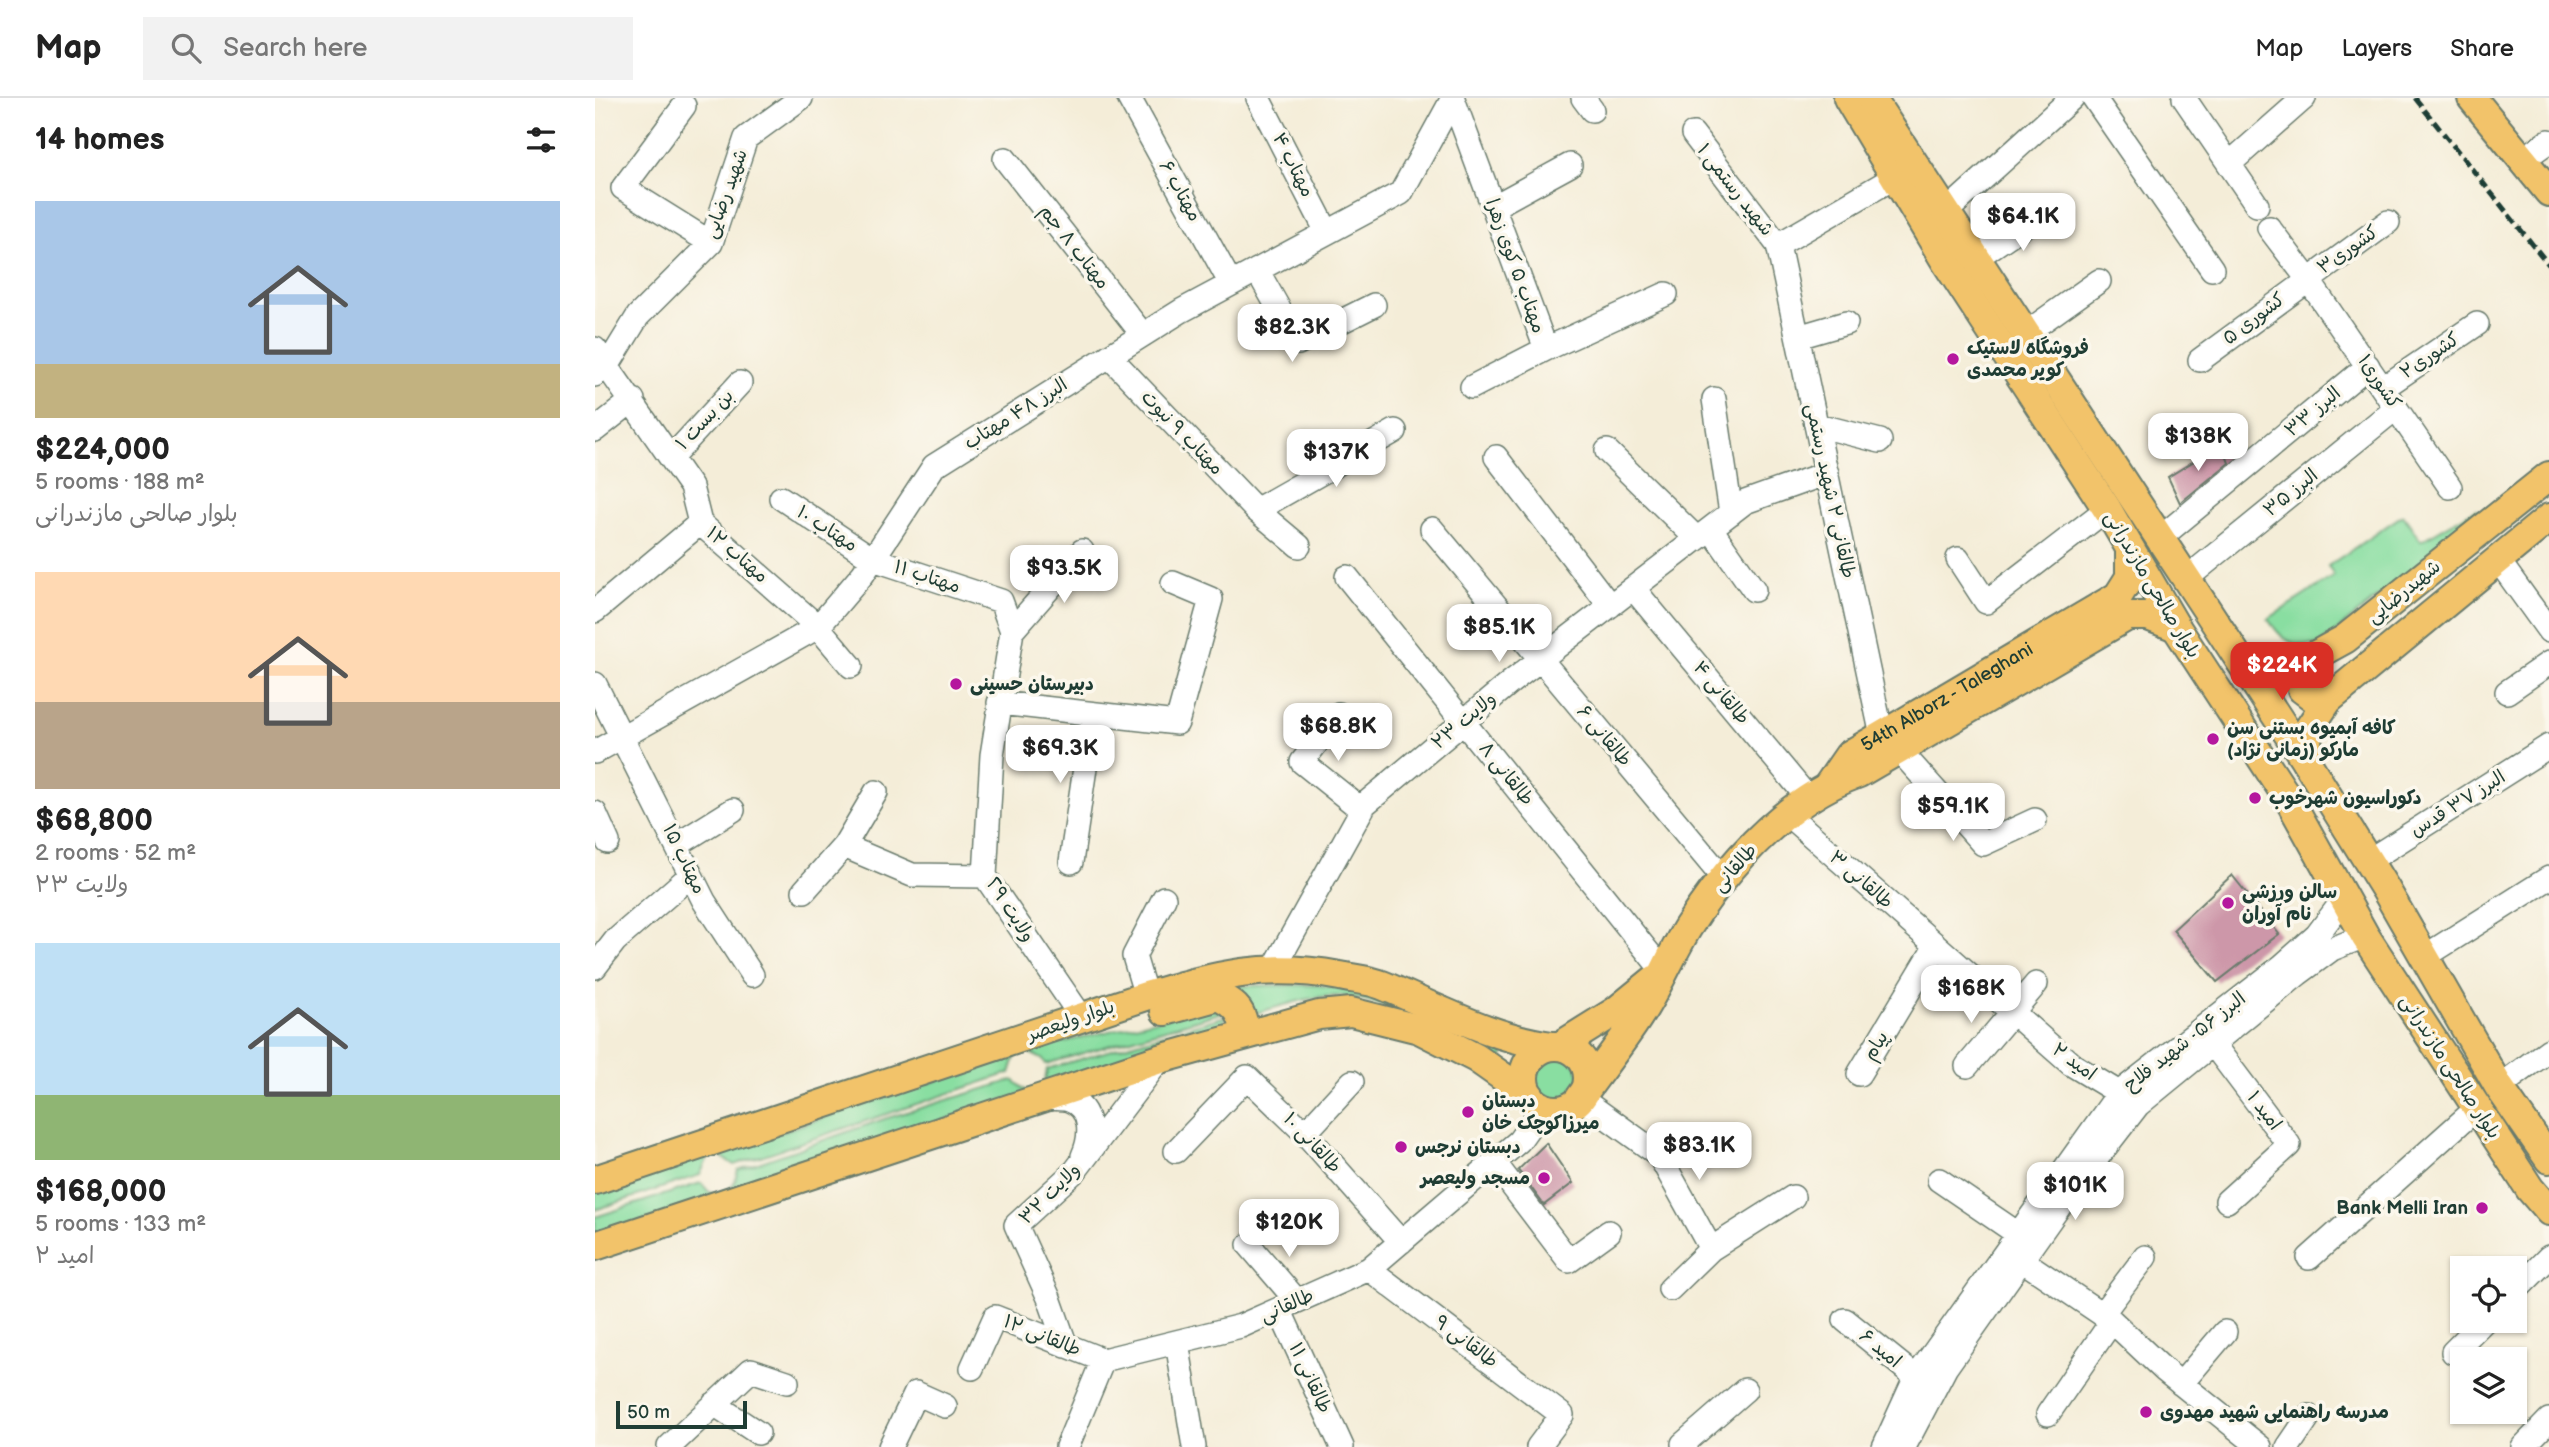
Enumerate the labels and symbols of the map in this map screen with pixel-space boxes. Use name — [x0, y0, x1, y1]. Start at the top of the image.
street label: مهتاب ۴ — [1267, 129, 1319, 201]
street label: شهید رستمی ۱ — [1692, 139, 1778, 241]
street label: شهید رضایی — [699, 146, 753, 242]
street label: مهتاب ۶ — [1154, 156, 1206, 226]
pin: $64.1K — [1966, 194, 2080, 253]
street label: مهتاب ۵ کوی زهرا — [1480, 196, 1550, 336]
street label: مهتاب ۸ جم — [1032, 200, 1114, 295]
street label: کشوری۳ — [2313, 221, 2383, 279]
street label: کشوری ۵ — [2218, 288, 2290, 350]
pin: $82.3K — [1235, 304, 1349, 364]
street label: کشوری۲ — [2396, 328, 2464, 384]
place label: فروشگاه لاستیک کویر محمدی — [1967, 336, 2089, 382]
street label: کشوری۱ — [2352, 350, 2406, 414]
marker: فروشگاه لاستیک کویر محمدی — [1945, 351, 1961, 367]
street label: البرز ۴۸ مهتاب — [960, 373, 1072, 455]
street label: البرز ۳۳ — [2280, 382, 2346, 442]
street label: بن بست ۱ — [671, 385, 739, 455]
street label: مهتاب ۹ نبوت — [1136, 386, 1228, 480]
street label: طالقانی ۲ شهید رستمی — [1800, 401, 1860, 581]
pin: $138K — [2149, 414, 2247, 473]
pin: $137K — [1287, 430, 1385, 489]
street label: البرز ۳۵ — [2259, 464, 2323, 522]
street label: مهتاب ۱۰ — [792, 501, 862, 557]
street label: بلوار صالحی مازندرانی — [2099, 507, 2205, 663]
street label: مهتاب ۱۲ — [701, 522, 773, 588]
pin: $93.5K — [1007, 546, 1121, 605]
street label: مهتاب ۱۱ — [891, 555, 963, 599]
street label: شهیدرضایی — [2362, 555, 2446, 629]
pin: $85.1K — [1442, 604, 1556, 664]
street label: 54th Alborz - Taleghani — [1857, 637, 2037, 757]
pin: $224K — [2233, 642, 2331, 702]
street label: طالقانی ۴ — [1688, 657, 1754, 729]
place label: دبیرستان حسینی — [970, 673, 1094, 696]
marker: دبیرستان حسینی — [948, 676, 964, 692]
street label: ولایت ٣۳ — [1427, 687, 1501, 755]
street label: طالقانی ۶ — [1572, 701, 1636, 771]
pin: $68.8K — [1281, 704, 1395, 763]
place label: کافه آبمیوه بستنی سن مارکو (زمانی نژاد) — [2227, 717, 2396, 762]
pin: $69.3K — [1003, 726, 1117, 785]
marker: کافه آبمیوه بستنی سن مارکو (زمانی نژاد) — [2205, 731, 2221, 747]
street label: طالقانی ۸ — [1473, 738, 1539, 810]
street label: البرز ۳۷ قدس — [2406, 766, 2510, 842]
pin: $59.1K — [1896, 784, 2010, 843]
place label: دکوراسیون شهرخوب — [2269, 787, 2421, 810]
marker: دکوراسیون شهرخوب — [2247, 790, 2263, 806]
street label: مهتاب ۱۵ — [657, 820, 711, 898]
street label: طالقانی — [1708, 839, 1762, 897]
street label: طالقانی ۳ — [1824, 846, 1898, 914]
street label: ولایت ٢٩ — [981, 873, 1039, 947]
place label: سالن ورزشی نام آوران — [2242, 881, 2337, 928]
marker: سالن ورزشی نام آوران — [2220, 895, 2236, 911]
pin: $168K — [1922, 965, 2020, 1025]
street label: البرز ۵۶- شهید فلاح — [2119, 987, 2251, 1097]
street label: بلوار صالحی مازندرانی — [2395, 990, 2505, 1144]
street label: بلوار ولیعصر — [1022, 995, 1118, 1047]
street label: پیام — [1858, 1027, 1895, 1066]
street label: امید ۲ — [2047, 1038, 2101, 1086]
street label: امید ۱ — [2242, 1087, 2286, 1135]
place label: دبستان میرزاکوچک خان — [1482, 1090, 1599, 1136]
marker: دبستان میرزاکوچک خان — [1460, 1104, 1476, 1120]
street label: طالقانی ۱۰ — [1278, 1108, 1346, 1178]
pin: $83.1K — [1642, 1122, 1756, 1182]
place label: دبستان نرجس — [1415, 1136, 1520, 1159]
marker: دبستان نرجس — [1393, 1139, 1409, 1155]
street label: ولایت ۳۲ — [1015, 1159, 1085, 1229]
pin: $101K — [2026, 1162, 2124, 1222]
place label: مسجد ولیعصر — [1419, 1167, 1530, 1190]
marker: مسجد ولیعصر — [1536, 1170, 1552, 1186]
place label: Bank Melli Iran — [2336, 1197, 2468, 1220]
pin: $120K — [1240, 1200, 1338, 1259]
marker: Bank Melli Iran — [2474, 1200, 2490, 1216]
street label: طالقانی — [1257, 1284, 1317, 1328]
street label: طالقانی ۱۲ — [1000, 1310, 1084, 1362]
street label: طالقانی ۹ — [1430, 1311, 1502, 1373]
street label: امید ۶ — [1854, 1325, 1906, 1373]
street label: طالقانی ۱۱ — [1284, 1339, 1336, 1417]
scale bar — [616, 1398, 747, 1430]
place label: مدرسه راهنمایی شهید مهدوی — [2160, 1401, 2389, 1424]
marker: مدرسه راهنمایی شهید مهدوی — [2138, 1404, 2154, 1420]

